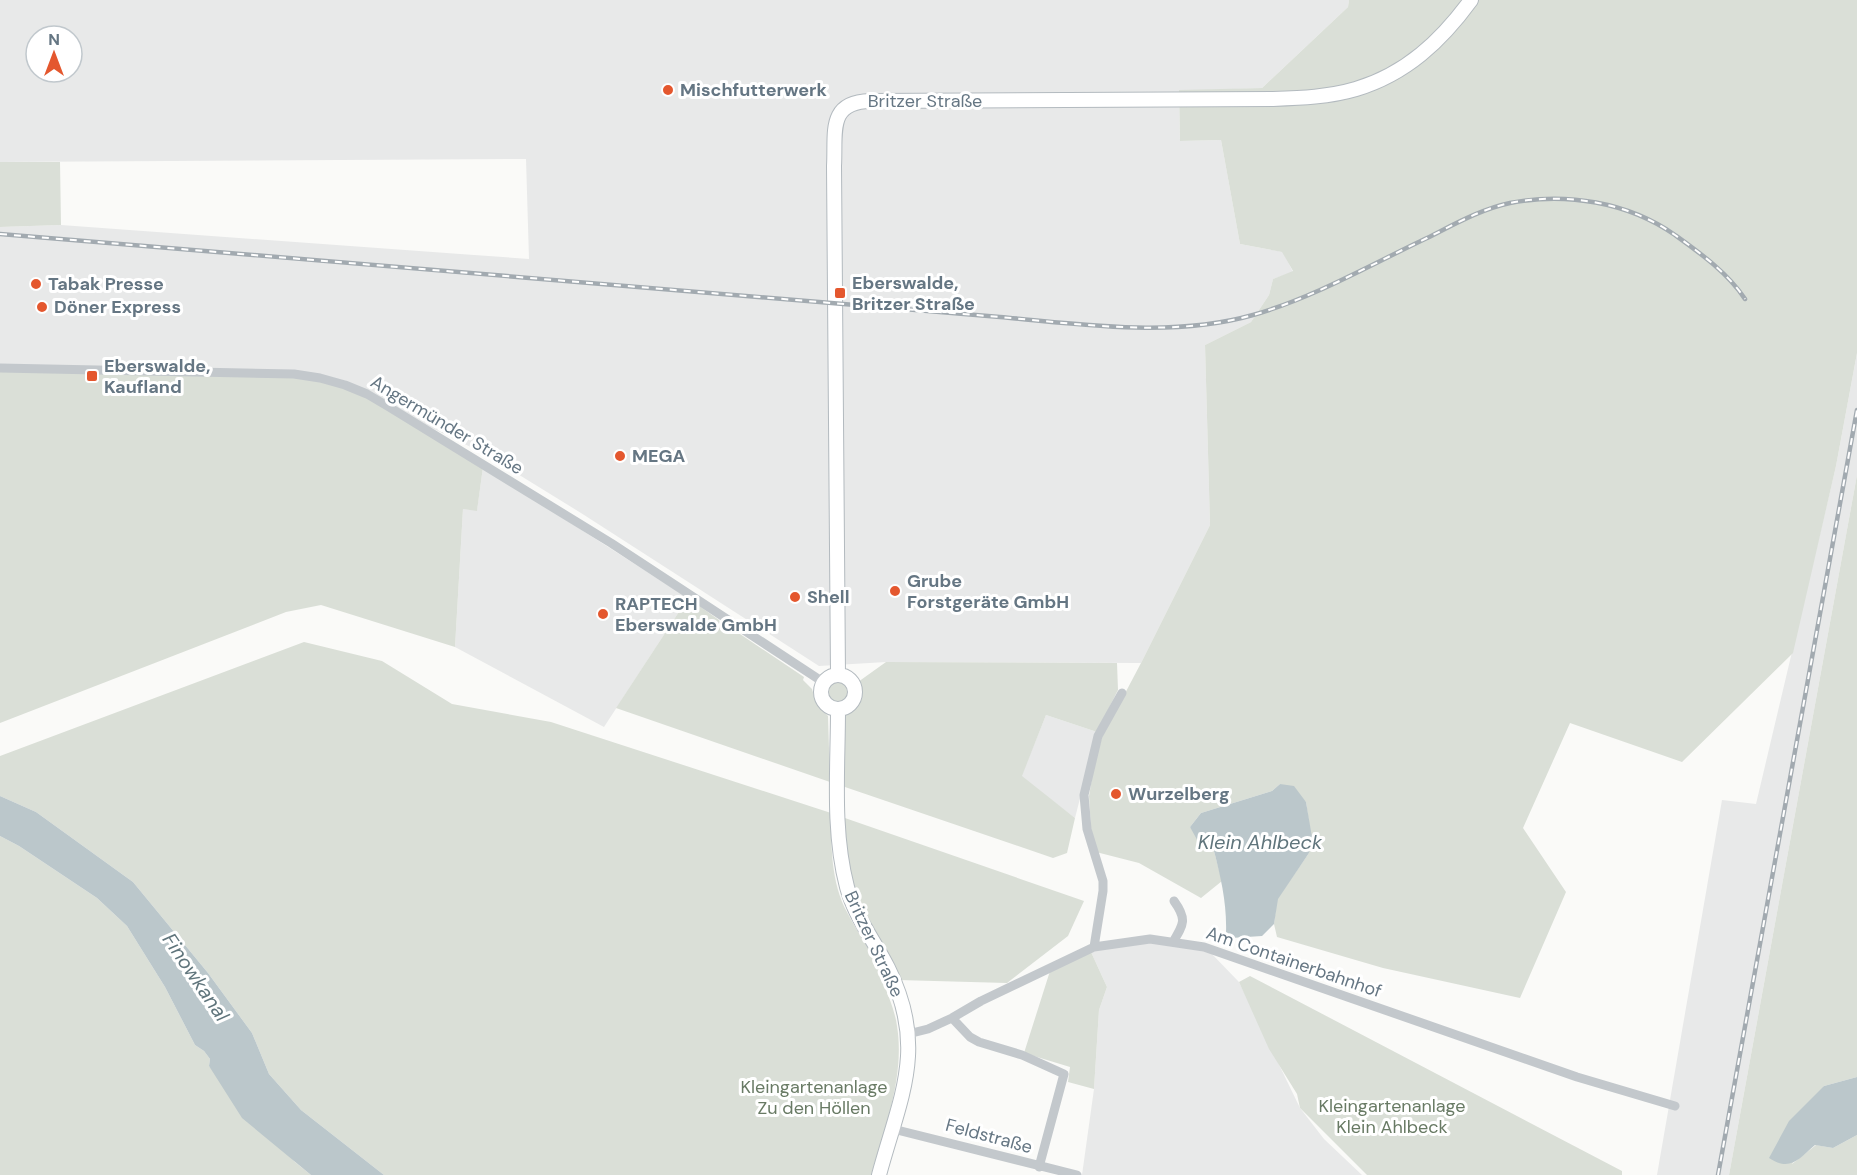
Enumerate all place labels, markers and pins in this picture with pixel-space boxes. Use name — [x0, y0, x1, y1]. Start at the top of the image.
place label: Mischfutterwerk — [680, 78, 827, 102]
marker: Mischfutterwerk — [661, 83, 675, 97]
place label: Eberswalde, Britzer Straße — [852, 271, 975, 316]
place label: Tabak Presse — [48, 272, 164, 296]
marker: Tabak Presse — [29, 277, 43, 291]
marker: Eberswalde, Britzer Straße — [833, 286, 847, 300]
place label: Döner Express — [54, 295, 181, 319]
marker: Döner Express — [35, 300, 49, 314]
place label: Eberswalde, Kaufland — [104, 354, 211, 399]
marker: Eberswalde, Kaufland — [85, 369, 99, 383]
place label: MEGA — [632, 444, 685, 468]
marker: MEGA — [613, 449, 627, 463]
place label: Grube Forstgeräte GmbH — [907, 569, 1069, 614]
marker: Grube Forstgeräte GmbH — [888, 584, 902, 598]
place label: Shell — [807, 585, 849, 609]
marker: Shell — [788, 590, 802, 604]
place label: RAPTECH Eberswalde GmbH — [615, 592, 777, 637]
marker: RAPTECH Eberswalde GmbH — [596, 607, 610, 621]
place label: Wurzelberg — [1128, 782, 1230, 806]
marker: Wurzelberg — [1109, 787, 1123, 801]

